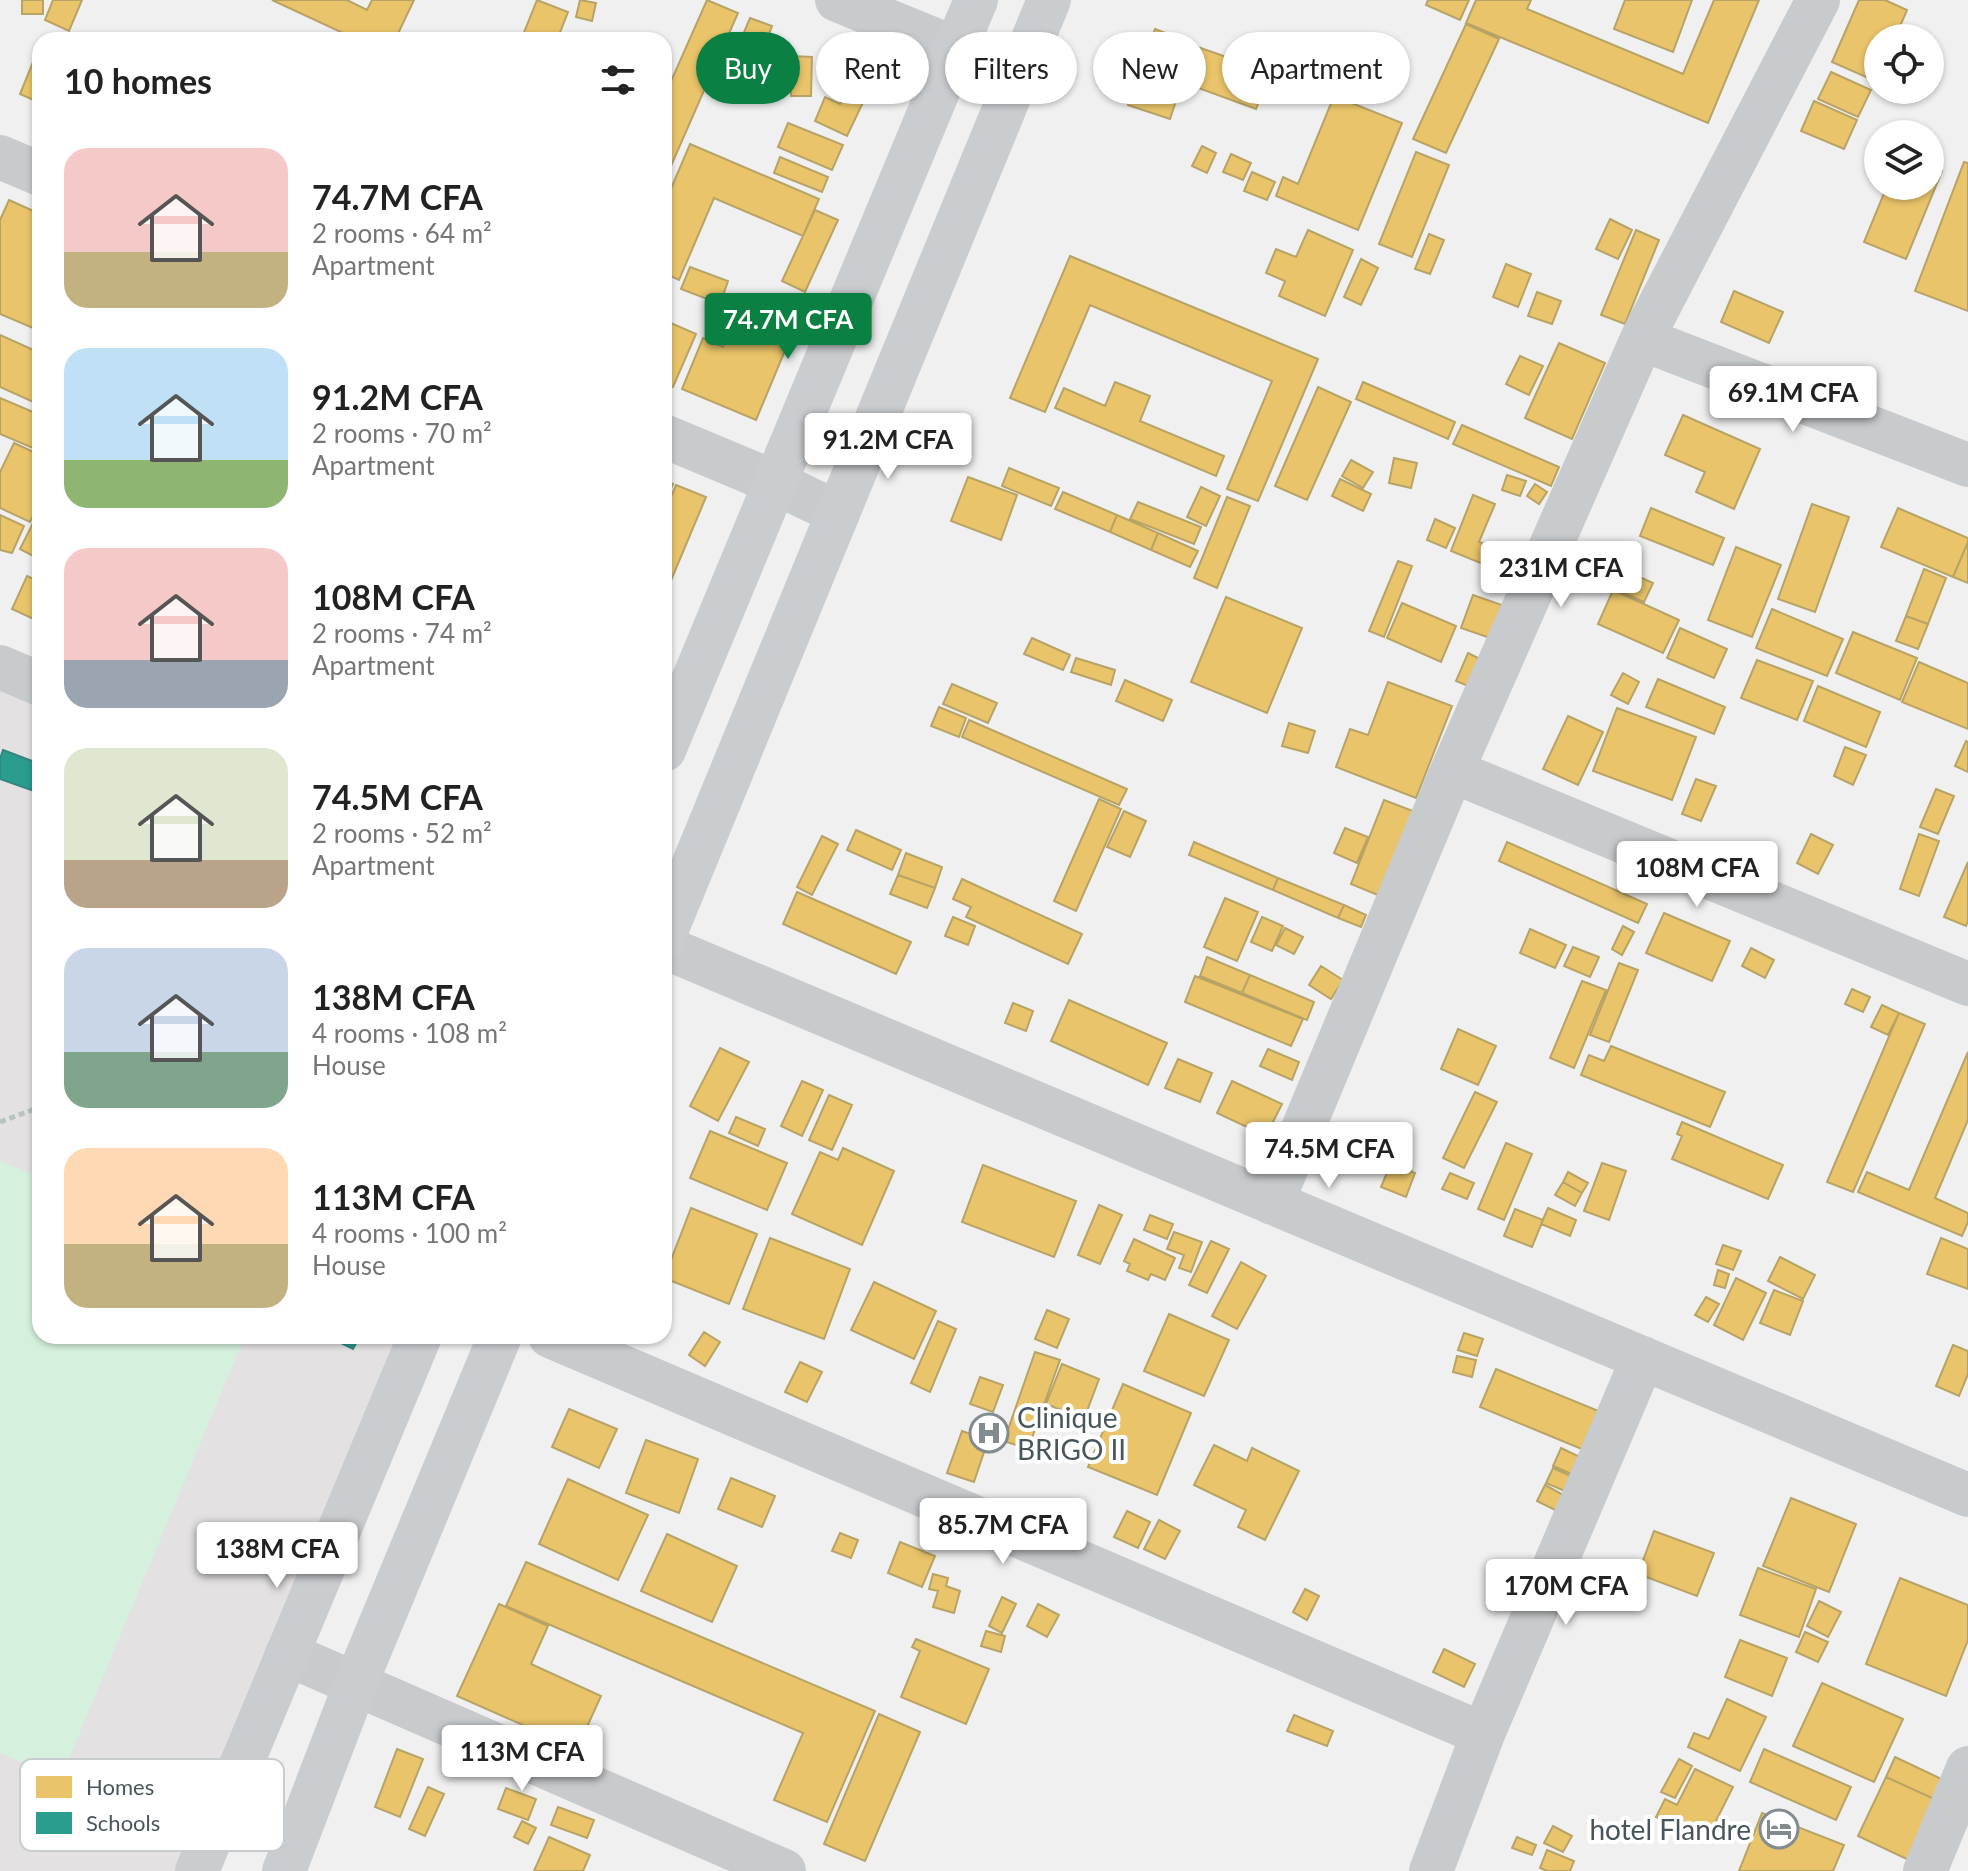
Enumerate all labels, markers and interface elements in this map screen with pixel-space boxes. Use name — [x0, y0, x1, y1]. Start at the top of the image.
map controls — [1864, 24, 1944, 200]
button: locate — [1864, 24, 1944, 104]
chip: Buy — [696, 32, 800, 104]
chip: Rent — [816, 32, 929, 104]
chip: Filters — [945, 32, 1077, 104]
chip: New — [1093, 32, 1206, 104]
chip: Apartment — [1222, 32, 1410, 104]
icon: filters — [596, 58, 640, 102]
text: 10 homes — [64, 60, 212, 101]
button: layers — [1864, 120, 1944, 200]
text: 74.7M CFA — [312, 176, 483, 217]
icon: home — [128, 180, 224, 276]
text: 2 rooms · 64 m² — [312, 217, 492, 249]
text: Apartment — [312, 249, 435, 281]
pin: 74.7M CFA — [696, 293, 880, 361]
text: 74.7M CFA — [723, 303, 853, 335]
pin: 69.1M CFA — [1701, 366, 1885, 434]
text: 91.2M CFA — [312, 376, 483, 417]
text: 69.1M CFA — [1728, 376, 1858, 408]
icon: home — [128, 380, 224, 476]
pin: 91.2M CFA — [796, 413, 980, 481]
text: 2 rooms · 70 m² — [312, 417, 492, 449]
text: 91.2M CFA — [823, 423, 953, 455]
text: Apartment — [312, 449, 435, 481]
pin: 231M CFA — [1478, 541, 1644, 609]
text: 231M CFA — [1499, 551, 1623, 583]
text: 108M CFA — [312, 576, 475, 617]
icon: home — [128, 580, 224, 676]
text: 2 rooms · 74 m² — [312, 617, 492, 649]
text: Apartment — [312, 649, 435, 681]
text: 74.5M CFA — [312, 776, 483, 817]
icon: home — [128, 780, 224, 876]
text: 2 rooms · 52 m² — [312, 817, 492, 849]
pin: 108M CFA — [1614, 841, 1780, 909]
text: Apartment — [312, 849, 435, 881]
text: 108M CFA — [1635, 851, 1759, 883]
text: 138M CFA — [312, 976, 475, 1017]
icon: home — [128, 980, 224, 1076]
text: 4 rooms · 108 m² — [312, 1017, 507, 1049]
text: House — [312, 1049, 386, 1081]
pin: 74.5M CFA — [1237, 1122, 1421, 1190]
text: 74.5M CFA — [1264, 1132, 1394, 1164]
text: 113M CFA — [312, 1176, 475, 1217]
icon: home — [128, 1180, 224, 1276]
text: 4 rooms · 100 m² — [312, 1217, 507, 1249]
text: House — [312, 1249, 386, 1281]
place label: Clinique BRIGO II — [1017, 1400, 1126, 1466]
hospital icon: Clinique BRIGO II — [968, 1412, 1010, 1454]
pin: 85.7M CFA — [911, 1498, 1095, 1566]
text: 85.7M CFA — [938, 1508, 1068, 1540]
pin: 138M CFA — [194, 1522, 360, 1590]
text: 138M CFA — [215, 1532, 339, 1564]
pin: 170M CFA — [1483, 1559, 1649, 1627]
text: 170M CFA — [1504, 1569, 1628, 1601]
pin: 113M CFA — [439, 1725, 605, 1793]
text: 113M CFA — [460, 1735, 584, 1767]
legend — [20, 1759, 284, 1851]
text: Homes — [86, 1773, 154, 1800]
hotel icon: hotel Flandre — [1758, 1808, 1800, 1850]
text: Schools — [86, 1809, 160, 1836]
place label: hotel Flandre — [1589, 1812, 1751, 1846]

